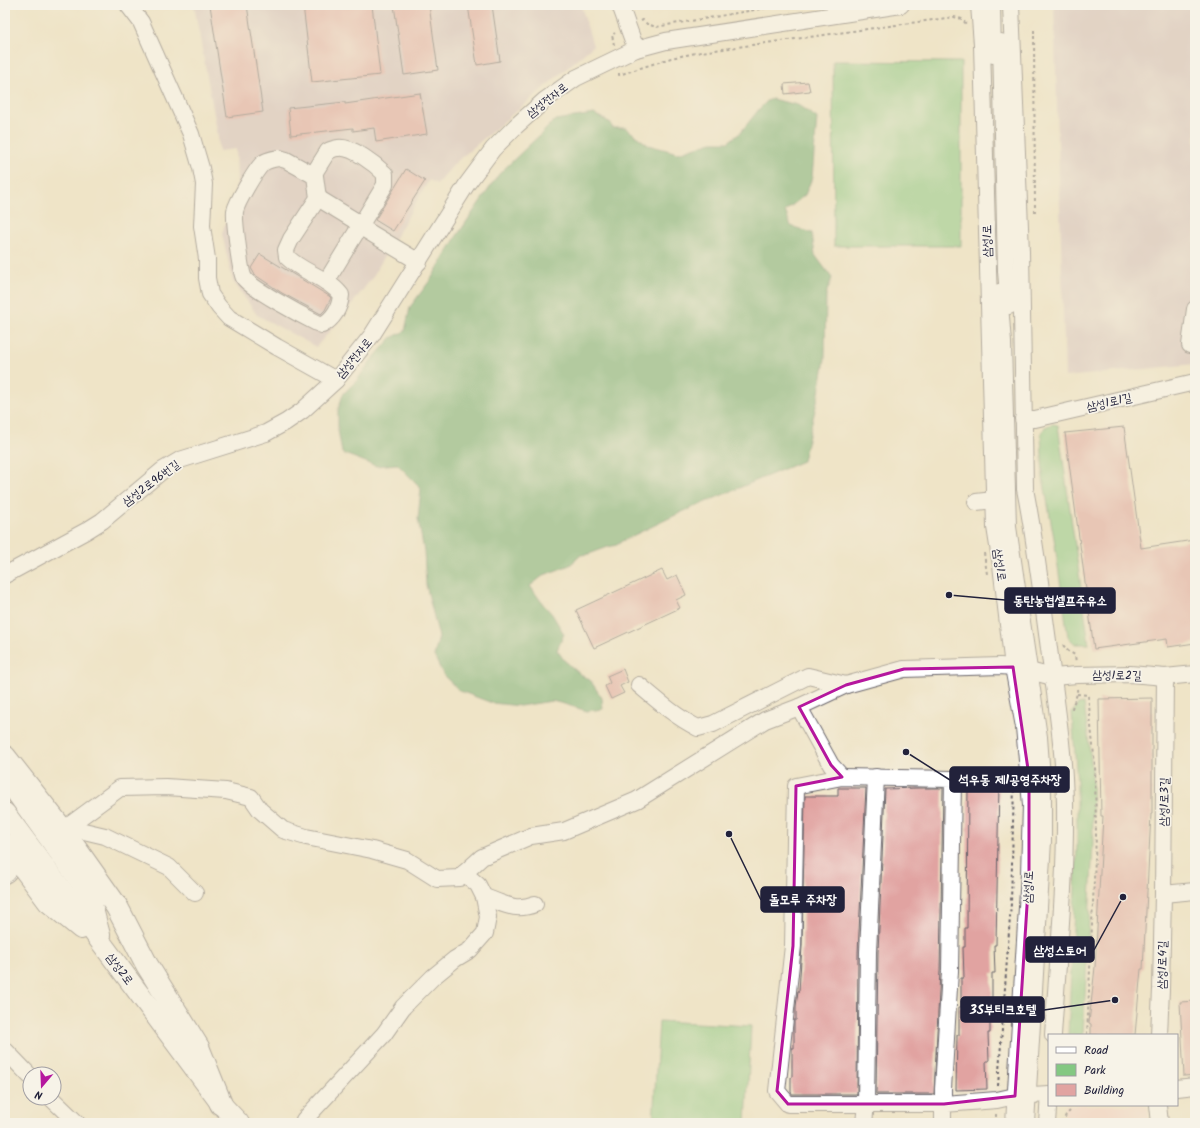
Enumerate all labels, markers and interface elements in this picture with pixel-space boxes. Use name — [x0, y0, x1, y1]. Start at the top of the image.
street label: 삼성전자로 — [522, 78, 572, 123]
street label: 삼성1로 — [978, 224, 997, 258]
street label: 삼성전자로 — [332, 334, 377, 383]
street label: 삼성1로1길 — [1084, 388, 1134, 417]
street label: 삼성2로96번길 — [119, 455, 184, 511]
street label: 삼성1로 — [988, 548, 1011, 583]
callout: 동탄농협셀프주유소 — [1005, 588, 1115, 613]
text: 동탄농협셀프주유소 — [1013, 591, 1108, 612]
street label: 삼성1로2길 — [1092, 666, 1142, 685]
callout: 석우동 제1공영주차장 — [950, 767, 1069, 792]
text: 석우동 제1공영주차장 — [957, 770, 1062, 791]
street label: 삼성1로3길 — [1155, 777, 1174, 827]
street label: 삼성1로 — [1018, 870, 1039, 904]
callout: 돌모루 주차장 — [761, 887, 844, 912]
text: 돌모루 주차장 — [769, 890, 837, 911]
callout: 삼성스토어 — [1026, 937, 1094, 962]
street label: 삼성1로4길 — [1153, 940, 1172, 990]
text: 삼성스토어 — [1033, 941, 1086, 962]
street label: 삼성2로 — [101, 949, 138, 989]
callout: 3S부티크호텔 — [961, 997, 1044, 1022]
text: 3S부티크호텔 — [969, 1000, 1037, 1021]
legend — [1048, 1034, 1178, 1106]
text: Road — [1084, 1041, 1109, 1060]
text: Park — [1084, 1061, 1106, 1080]
north arrow — [22, 1066, 62, 1106]
text: Building — [1084, 1081, 1124, 1100]
text: N — [33, 1085, 45, 1104]

